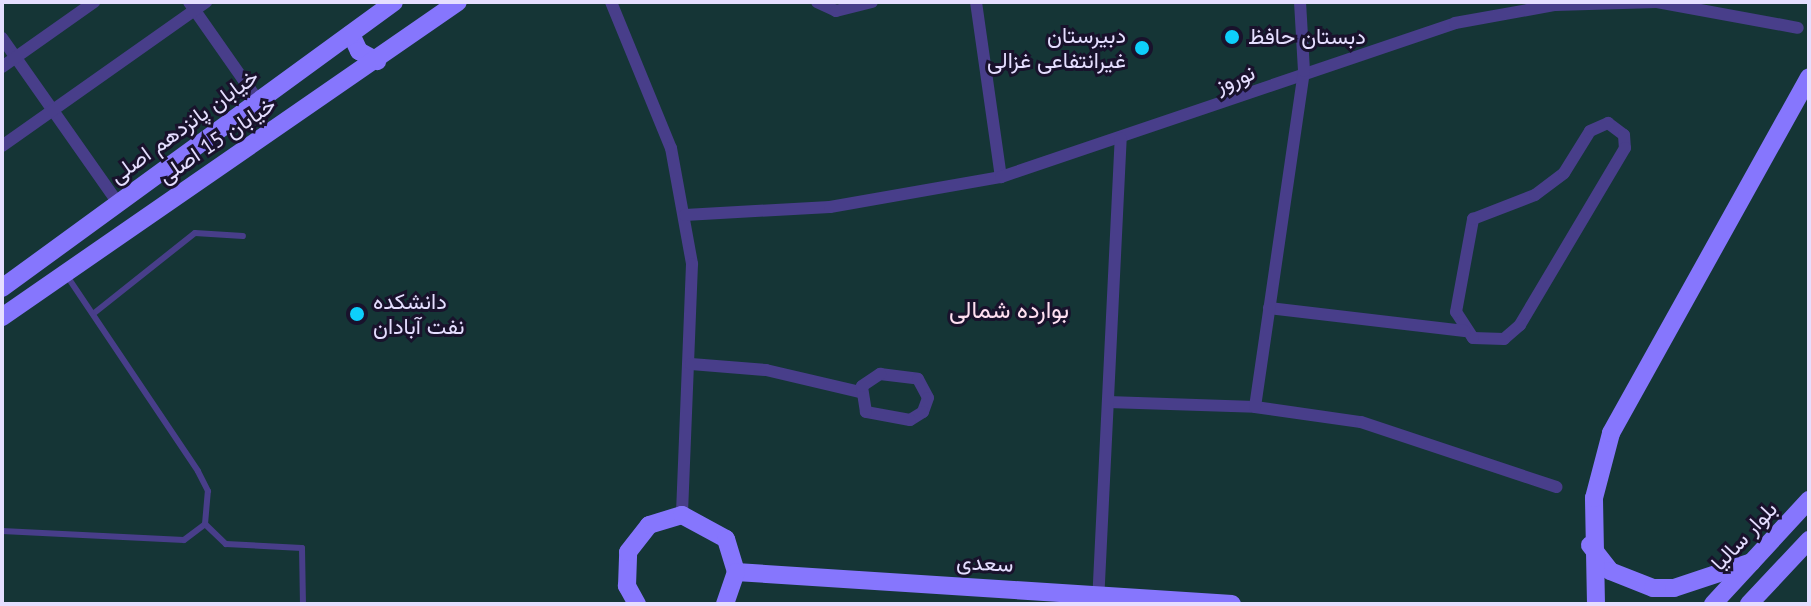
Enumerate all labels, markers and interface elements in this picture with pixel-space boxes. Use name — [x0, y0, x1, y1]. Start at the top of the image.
place label: دبیرستان غیرانتفاعی غزالی — [987, 22, 1126, 74]
place label: دبستان حافظ — [1248, 24, 1366, 50]
marker: دبستان حافظ — [1223, 28, 1241, 46]
marker: دبیرستان غیرانتفاعی غزالی — [1133, 39, 1151, 57]
street label: نوروز — [1211, 59, 1259, 99]
street label: خیابان پانزدهم اصلی — [104, 63, 264, 189]
street label: خیابان 15 اصلی — [153, 91, 281, 189]
place label: دانشکده نفت آبادان — [373, 288, 464, 340]
district label: بوارده شمالی — [949, 296, 1069, 324]
marker: دانشکده نفت آبادان — [348, 305, 366, 323]
street label: بلوار سالیا — [1705, 496, 1783, 576]
street label: سعدی — [956, 548, 1014, 578]

